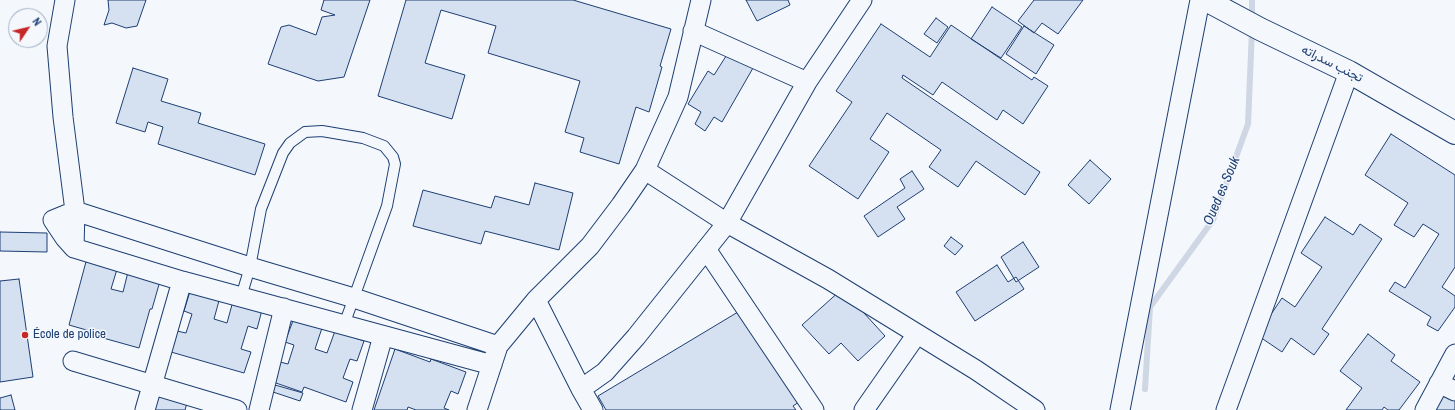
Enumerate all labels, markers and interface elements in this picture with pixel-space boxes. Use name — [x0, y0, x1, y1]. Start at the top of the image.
north arrow — [8, 8, 48, 48]
text: N — [29, 15, 45, 28]
street label: تجنب سدراته — [1299, 42, 1365, 86]
water label: Oued es Souk — [1200, 154, 1244, 228]
place label: École de police — [33, 327, 106, 343]
marker: École de police — [20, 330, 30, 340]

